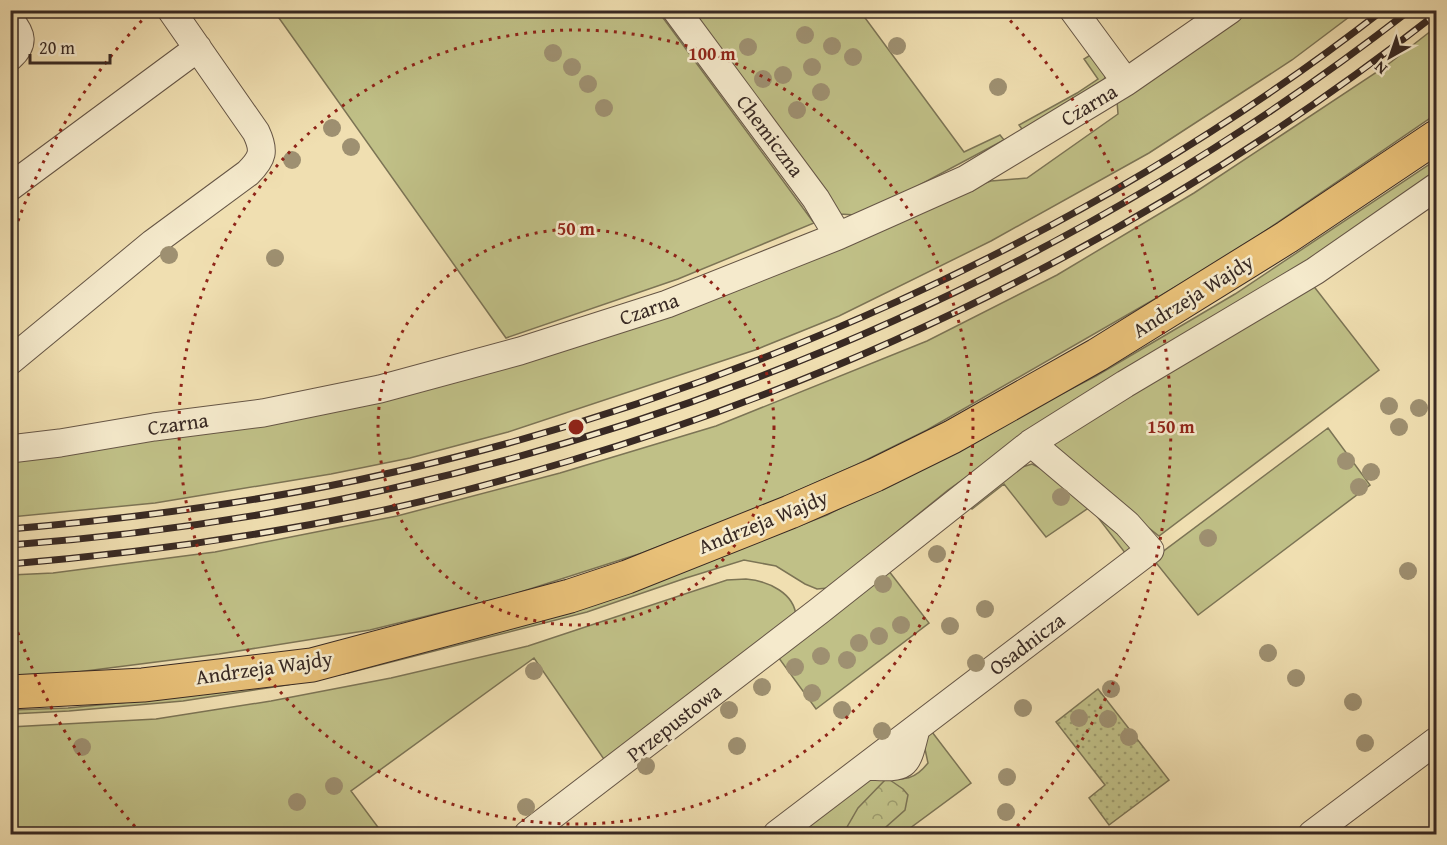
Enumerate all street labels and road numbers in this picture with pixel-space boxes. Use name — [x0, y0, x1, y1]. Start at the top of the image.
street label: Czarna — [1055, 76, 1123, 134]
street label: Chemiczna — [729, 88, 812, 184]
street label: Andrzeja Wajdy — [1126, 246, 1260, 345]
street label: Czarna — [615, 284, 683, 333]
street label: Czarna — [146, 404, 210, 443]
street label: Andrzeja Wajdy — [693, 481, 833, 562]
street label: Osadnicza — [982, 605, 1071, 683]
street label: Andrzeja Wajdy — [193, 642, 335, 692]
street label: Przepustowa — [620, 676, 728, 769]

